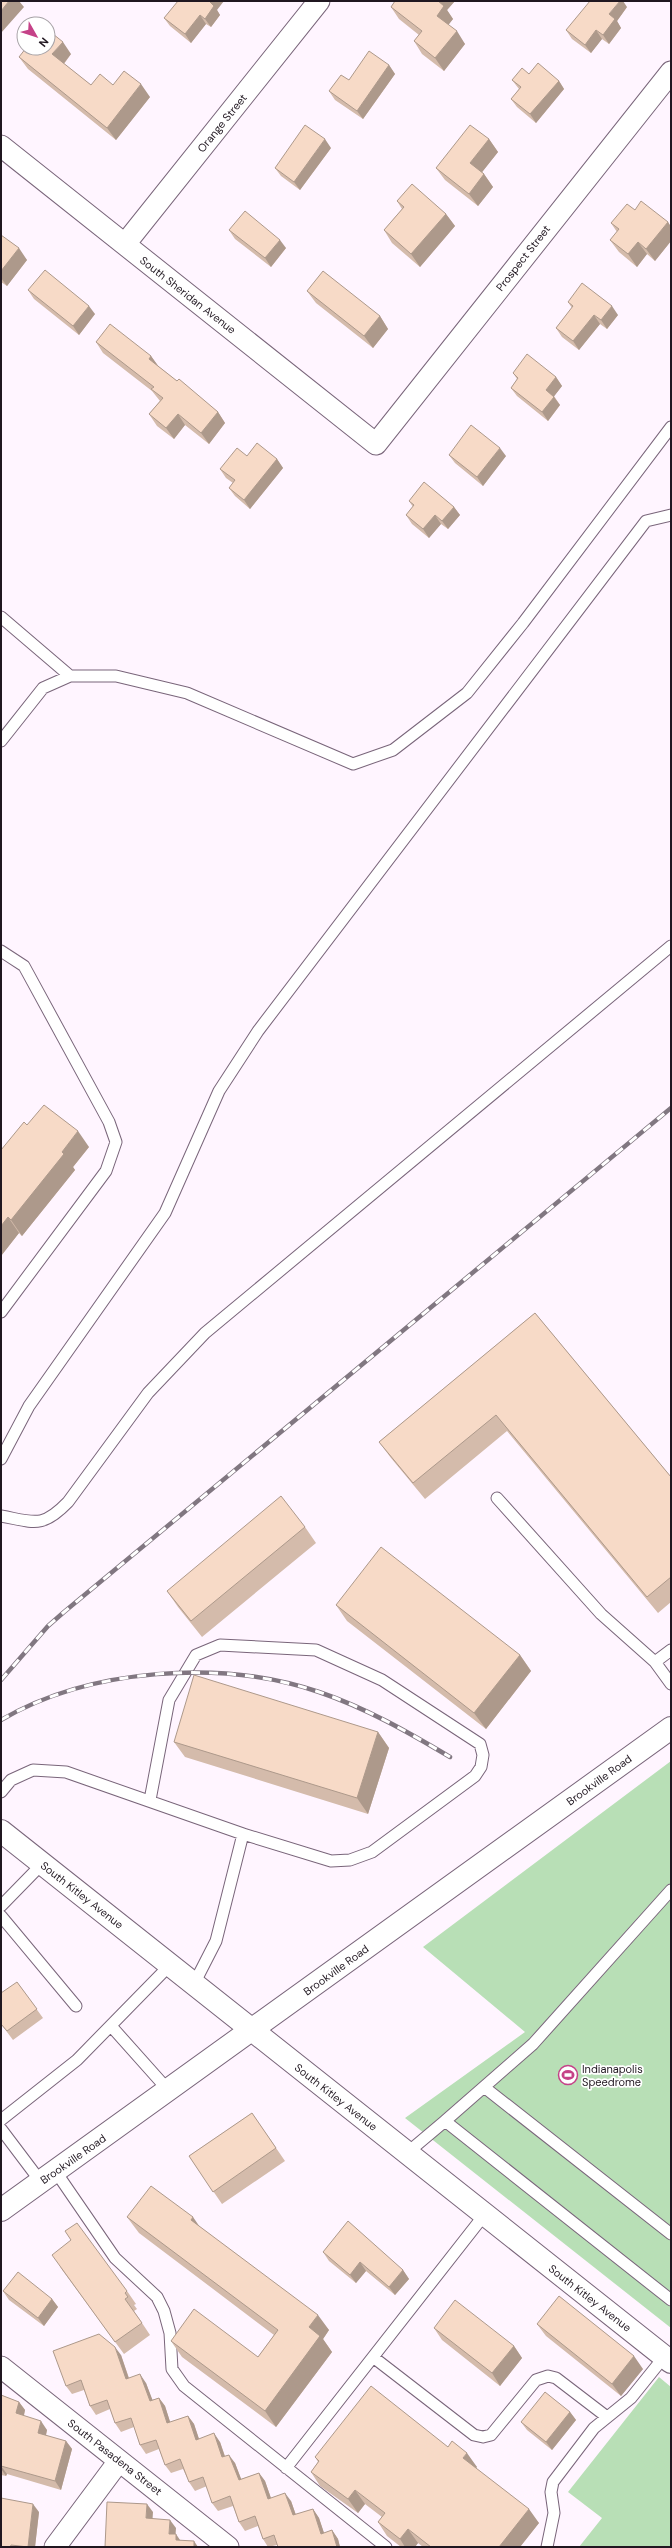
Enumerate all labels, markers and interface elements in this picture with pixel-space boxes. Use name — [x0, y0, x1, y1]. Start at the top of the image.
north arrow — [16, 16, 56, 56]
text: N — [36, 35, 52, 50]
street label: Orange Street — [194, 91, 250, 155]
street label: Prospect Street — [493, 222, 553, 294]
street label: South Sheridan Avenue — [137, 253, 239, 337]
street label: Brookville Road — [564, 1752, 634, 1808]
street label: South Kitley Avenue — [38, 1858, 126, 1932]
street label: Brookville Road — [301, 1942, 371, 1998]
street label: South Kitley Avenue — [292, 2060, 380, 2134]
place label: Indianapolis Speedrome — [582, 2062, 643, 2089]
sports icon: Indianapolis Speedrome — [557, 2064, 579, 2086]
street label: Brookville Road — [37, 2131, 109, 2187]
street label: South Kitley Avenue — [546, 2261, 634, 2335]
street label: South Pasadena Street — [65, 2416, 165, 2498]

